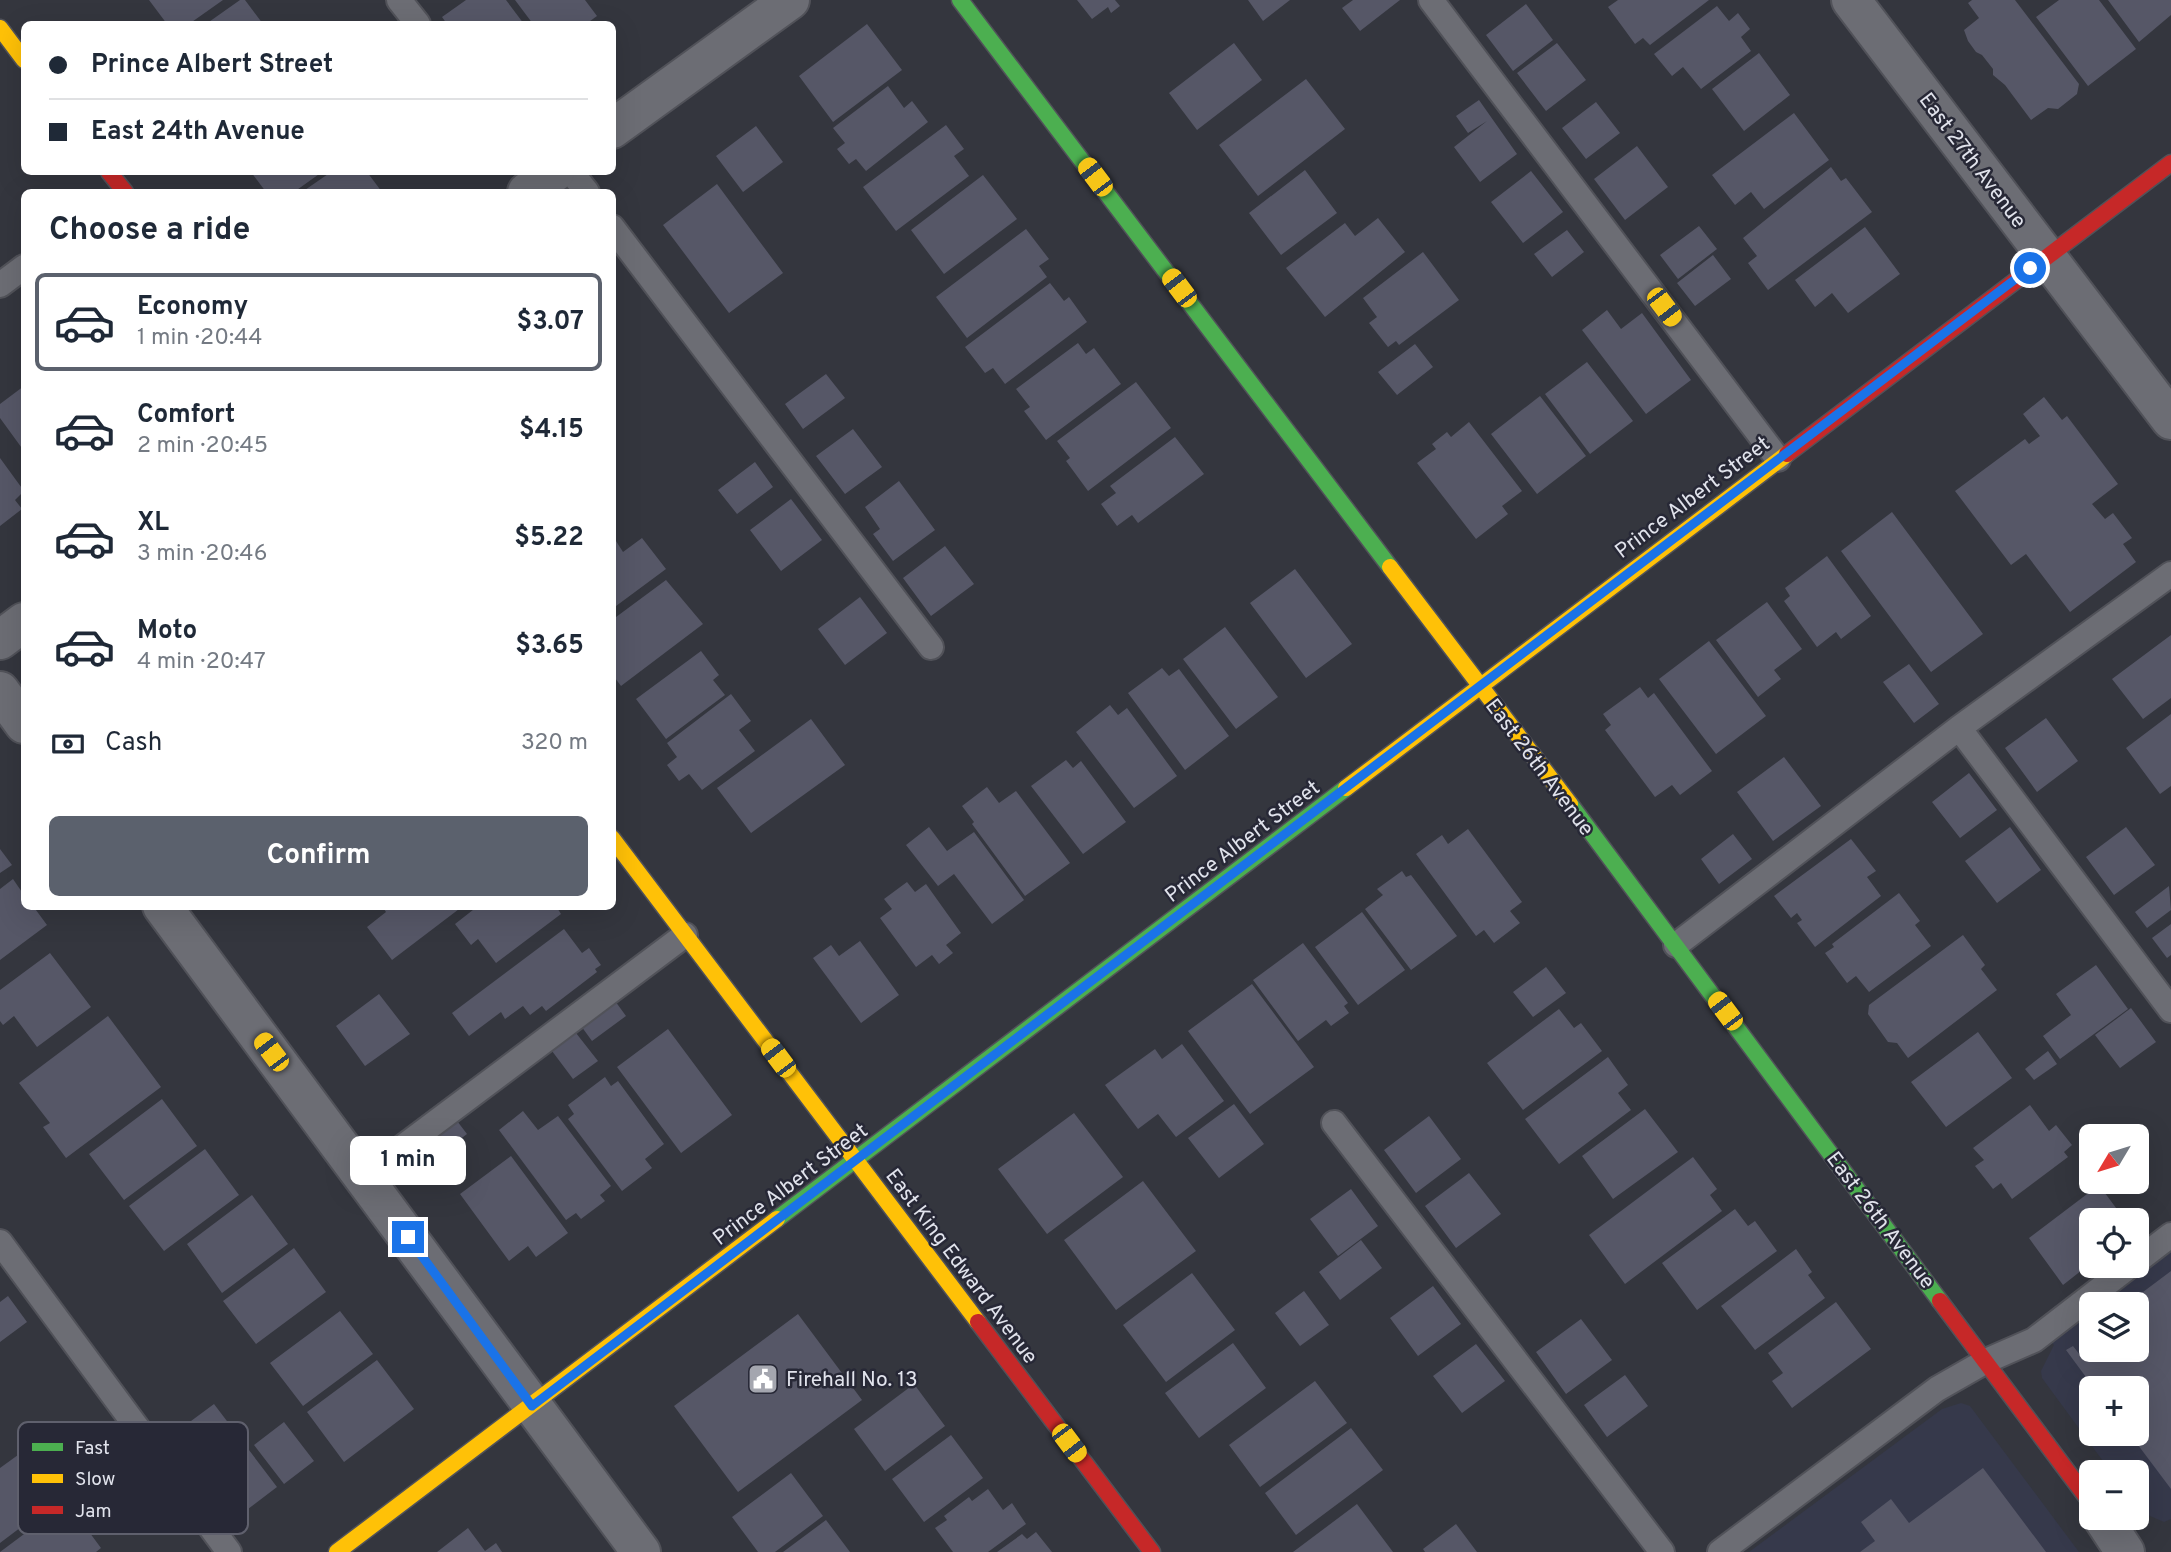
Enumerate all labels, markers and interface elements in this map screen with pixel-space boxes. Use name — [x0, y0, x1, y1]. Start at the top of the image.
text: Prince Albert Street — [91, 49, 333, 82]
street label: East 27th Avenue — [1912, 88, 2032, 234]
text: East 24th Avenue — [91, 116, 305, 149]
car — [1074, 154, 1117, 200]
text: Choose a ride — [49, 211, 250, 251]
route start — [2014, 252, 2046, 284]
car — [1158, 265, 1201, 311]
car — [1643, 284, 1686, 330]
icon: car — [53, 291, 116, 354]
text: Economy — [137, 291, 248, 324]
text: $3.07 — [516, 306, 584, 339]
text: 1 min · 20:44 — [137, 324, 263, 353]
icon: car — [53, 399, 116, 462]
text: Comfort — [137, 399, 235, 432]
text: $4.15 — [519, 414, 584, 447]
street label: Prince Albert Street — [1610, 431, 1776, 565]
text: 2 min · 20:45 — [137, 432, 268, 461]
icon: car — [53, 507, 116, 570]
text: XL — [137, 507, 169, 540]
text: $5.22 — [514, 522, 584, 555]
text: 3 min · 20:46 — [137, 540, 267, 569]
icon: car — [53, 615, 116, 678]
text: Moto — [137, 615, 197, 648]
text: $3.65 — [515, 630, 584, 663]
text: 4 min · 20:47 — [137, 648, 266, 677]
street label: East 26th Avenue — [1478, 694, 1599, 842]
icon: cash — [49, 725, 87, 763]
text: Cash — [105, 727, 162, 760]
text: 320 m — [521, 729, 588, 758]
street label: Prince Albert Street — [1160, 775, 1326, 909]
button: Confirm — [49, 816, 588, 896]
car — [1704, 988, 1747, 1034]
car — [250, 1029, 293, 1075]
car — [757, 1035, 800, 1081]
street label: Prince Albert Street — [708, 1118, 874, 1252]
north arrow — [2079, 1124, 2149, 1194]
map controls — [2079, 1124, 2149, 1530]
callout: 1 min — [350, 1136, 466, 1184]
text: 1 min — [380, 1146, 436, 1175]
street label: East 26th Avenue — [1819, 1147, 1940, 1295]
street label: East King Edward Avenue — [879, 1164, 1043, 1370]
button: locate — [2079, 1208, 2149, 1278]
route end — [392, 1221, 424, 1253]
button: layers — [2079, 1292, 2149, 1362]
public building icon: Firehall No. 13 — [746, 1362, 780, 1396]
place label: Firehall No. 13 — [786, 1367, 918, 1394]
button: + — [2079, 1376, 2149, 1446]
car — [1048, 1420, 1091, 1466]
legend — [18, 1422, 248, 1534]
text: Fast — [75, 1437, 110, 1461]
button: − — [2079, 1460, 2149, 1530]
text: Slow — [75, 1468, 115, 1492]
text: Jam — [75, 1500, 112, 1524]

